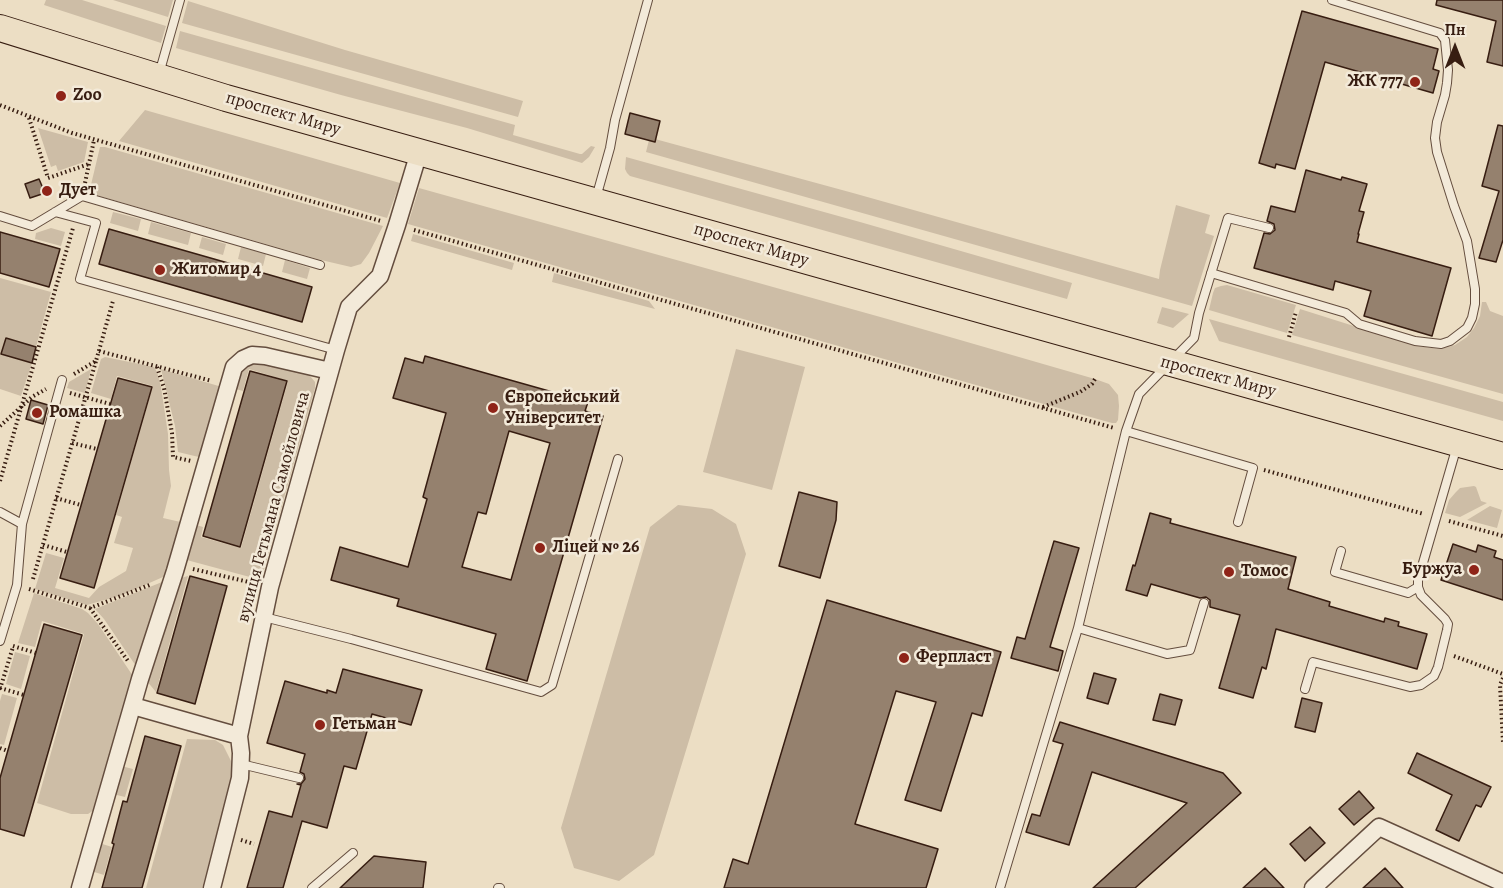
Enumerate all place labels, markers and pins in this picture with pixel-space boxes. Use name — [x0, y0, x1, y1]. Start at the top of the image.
place label: ЖК 777 — [1347, 71, 1403, 93]
marker: ЖК 777 — [1408, 75, 1422, 89]
place label: Zoo — [73, 85, 102, 107]
marker: Zoo — [54, 89, 68, 103]
place label: Дует — [59, 180, 96, 202]
marker: Дует — [40, 184, 54, 198]
place label: Житомир 4 — [172, 259, 261, 281]
marker: Житомир 4 — [153, 263, 167, 277]
place label: Європейський Університет — [505, 387, 620, 430]
marker: Європейський Університет — [486, 401, 500, 415]
place label: Ромашка — [49, 402, 122, 424]
marker: Ромашка — [30, 406, 44, 420]
place label: Ліцей № 26 — [552, 537, 639, 559]
marker: Ліцей № 26 — [533, 541, 547, 555]
place label: Буржуа — [1402, 559, 1462, 581]
place label: Томос — [1241, 561, 1288, 583]
marker: Буржуа — [1467, 563, 1481, 577]
marker: Томос — [1222, 565, 1236, 579]
place label: Ферпласт — [916, 647, 992, 669]
marker: Ферпласт — [897, 651, 911, 665]
place label: Гетьман — [332, 714, 396, 736]
marker: Гетьман — [313, 718, 327, 732]

